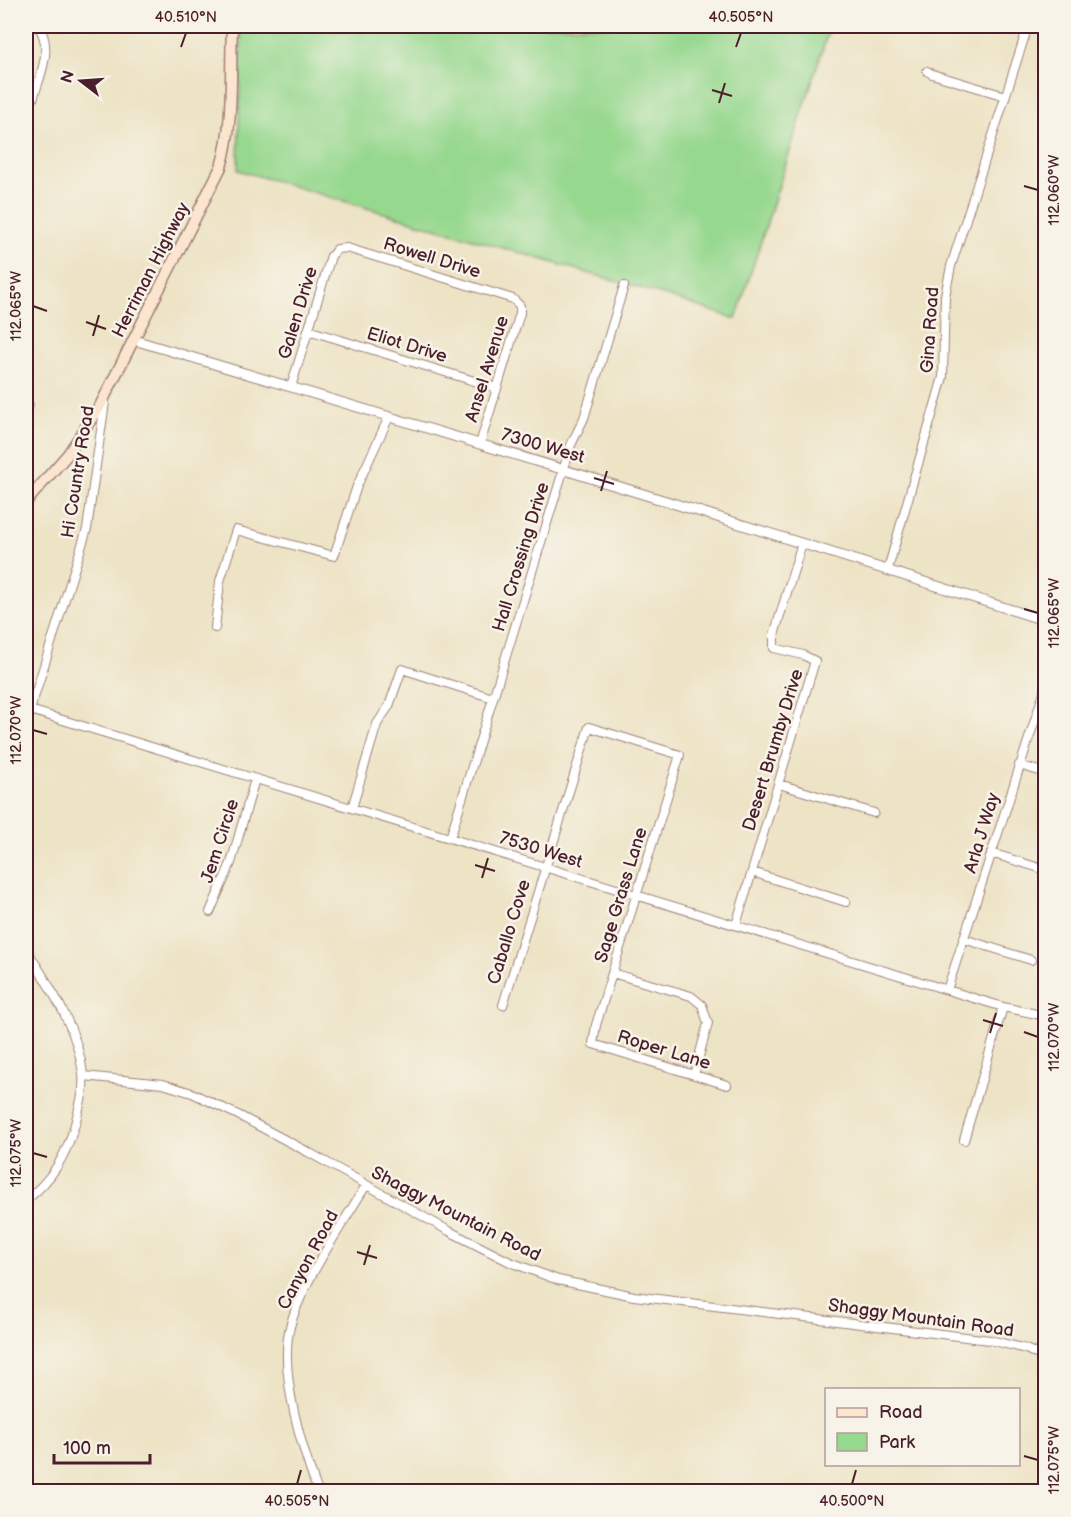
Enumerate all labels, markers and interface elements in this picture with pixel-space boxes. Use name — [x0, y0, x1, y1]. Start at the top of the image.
text: 40.510°N — [155, 8, 217, 27]
text: 40.505°N — [709, 8, 773, 27]
north arrow — [51, 51, 111, 111]
text: N — [57, 69, 79, 86]
text: 112.060°W — [1045, 154, 1064, 225]
street label: Herriman Highway — [108, 198, 195, 341]
street label: Rowell Drive — [381, 233, 484, 283]
street label: Galen Drive — [274, 264, 322, 362]
text: 112.065°W — [7, 270, 26, 341]
street label: Gina Road — [917, 286, 943, 374]
street label: Ansel Avenue — [461, 313, 513, 425]
street label: Eliot Drive — [364, 323, 450, 367]
street label: Hi Country Road — [57, 404, 99, 540]
street label: 7300 West — [499, 424, 588, 468]
street label: Hall Crossing Drive — [488, 479, 554, 634]
text: 112.065°W — [1045, 577, 1064, 648]
street label: Desert Brumby Drive — [738, 666, 808, 833]
text: 112.070°W — [7, 695, 26, 764]
street label: Arla J Way — [960, 789, 1004, 876]
street label: Jem Circle — [197, 796, 243, 885]
street label: Sage Grass Lane — [590, 825, 652, 965]
street label: 7530 West — [497, 827, 585, 873]
street label: Caballo Cove — [483, 877, 535, 987]
text: 112.070°W — [1045, 1002, 1064, 1071]
street label: Roper Lane — [615, 1026, 713, 1074]
text: 112.075°W — [7, 1118, 26, 1187]
street label: Shaggy Mountain Road — [368, 1162, 544, 1266]
street label: Canyon Road — [273, 1207, 343, 1313]
street label: Shaggy Mountain Road — [827, 1295, 1015, 1341]
legend — [825, 1388, 1020, 1466]
text: Road — [879, 1402, 923, 1423]
text: 112.075°W — [1045, 1425, 1064, 1494]
scale bar — [54, 1427, 150, 1465]
text: Park — [879, 1432, 915, 1453]
text: 100 m — [63, 1438, 111, 1459]
text: 40.505°N — [265, 1492, 329, 1511]
text: 40.500°N — [819, 1492, 885, 1511]

